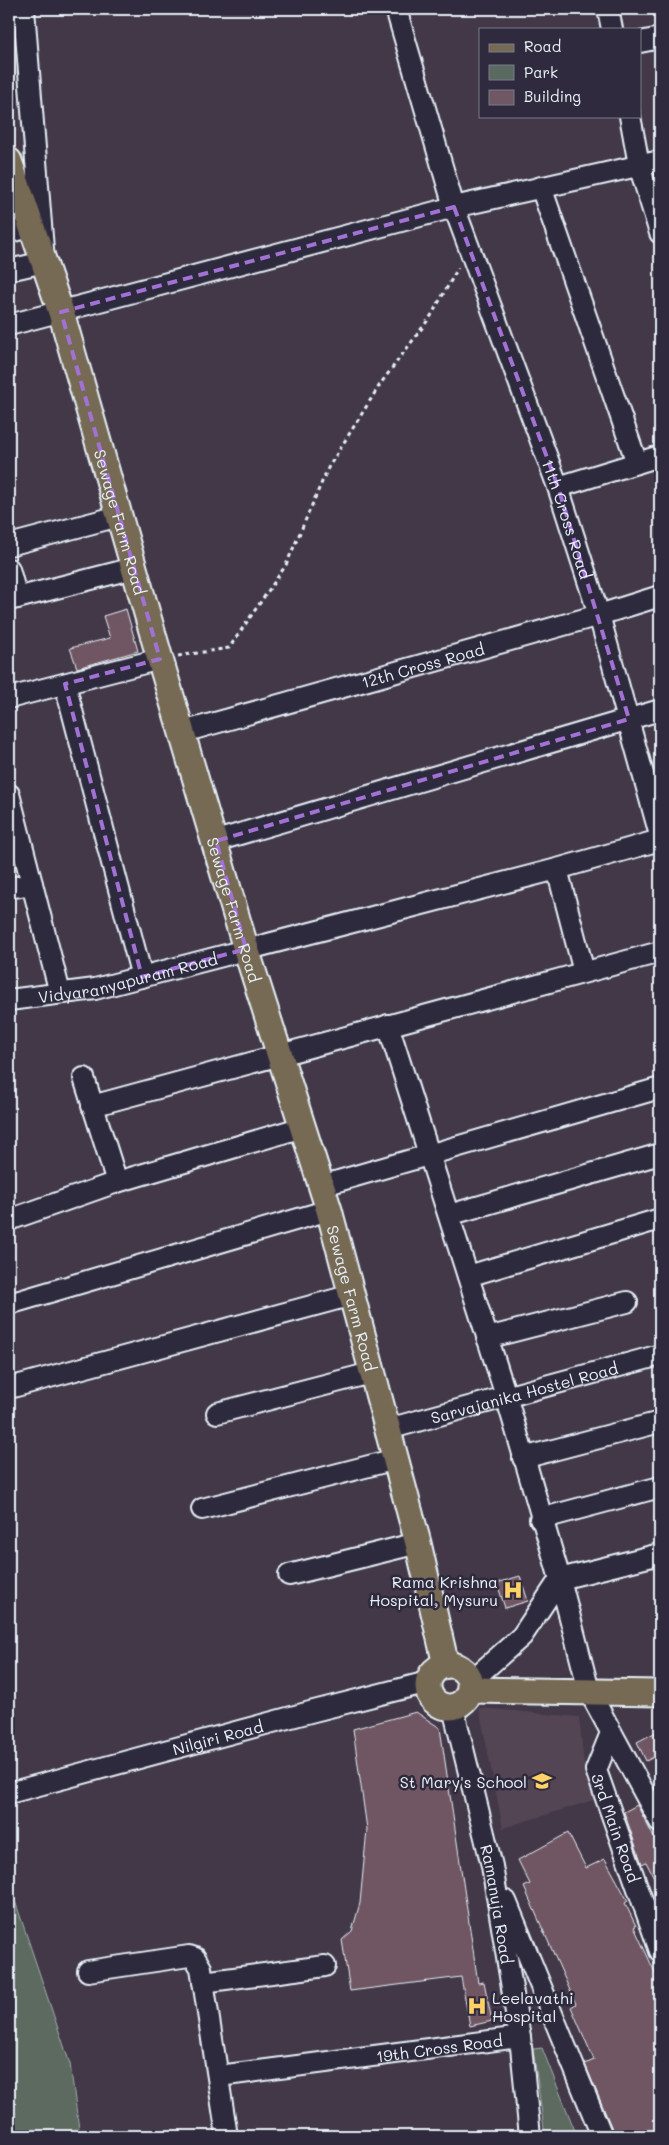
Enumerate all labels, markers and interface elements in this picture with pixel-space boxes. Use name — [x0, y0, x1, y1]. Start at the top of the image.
legend — [479, 28, 642, 118]
text: Road — [524, 36, 561, 56]
text: Park — [524, 62, 558, 82]
text: Building — [524, 86, 581, 106]
street label: Sewage Farm Road — [90, 447, 152, 597]
street label: 11th Cross Road — [538, 456, 597, 581]
street label: 12th Cross Road — [359, 637, 487, 692]
street label: Sewage Farm Road — [203, 835, 266, 985]
street label: Vidyaranyapuram Road — [37, 947, 220, 1007]
street label: Sewage Farm Road — [323, 1223, 382, 1373]
street label: Sarvajanika Hostel Road — [428, 1357, 620, 1427]
place label: Rama Krishna Hospital, Mysuru — [369, 1571, 498, 1610]
hospital icon: Rama Krishna Hospital, Mysuru — [502, 1579, 524, 1601]
street label: Nilgiri Road — [170, 1715, 265, 1759]
school or university icon: St Mary's School — [531, 1770, 553, 1792]
street label: 3rd Main Road — [587, 1770, 645, 1885]
place label: St Mary's School — [400, 1771, 527, 1792]
street label: Ramanuja Road — [476, 1842, 518, 1965]
place label: Leelavathi Hospital — [492, 1987, 574, 2026]
hospital icon: Leelavathi Hospital — [466, 1995, 488, 2017]
street label: 19th Cross Road — [375, 2029, 504, 2066]

